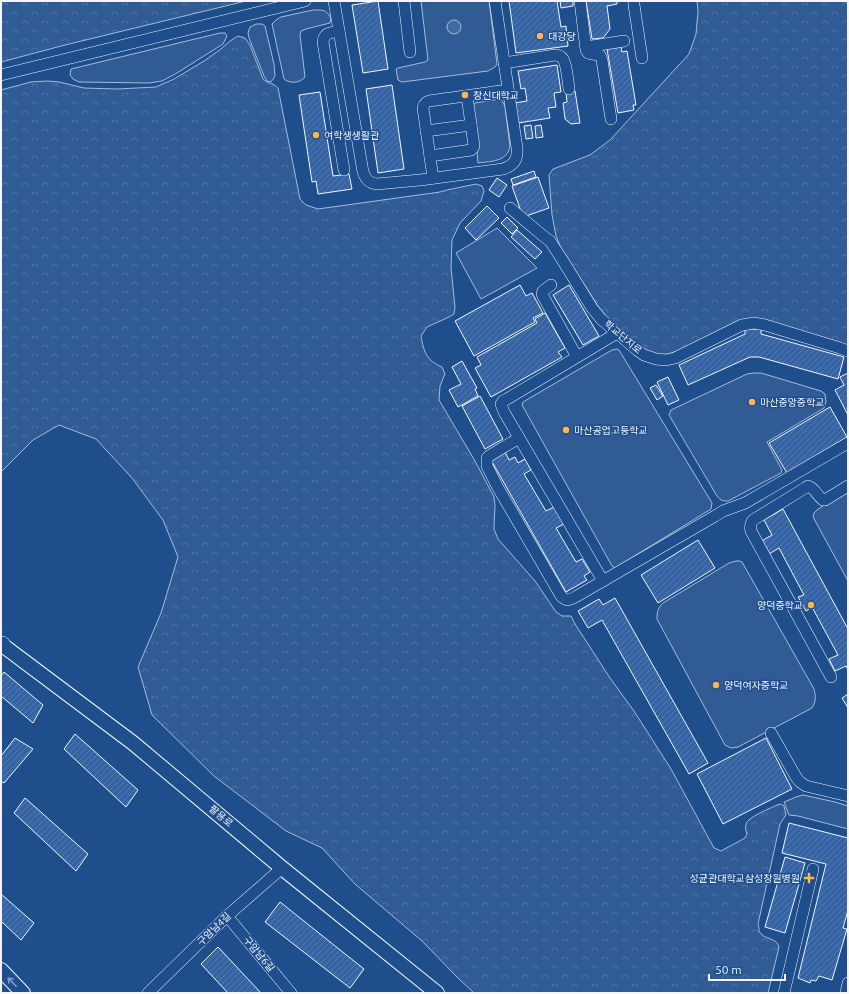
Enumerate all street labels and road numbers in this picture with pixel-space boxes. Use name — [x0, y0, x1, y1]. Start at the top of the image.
street label: 학교단지로 — [602, 318, 644, 356]
street label: 팔용로 — [207, 803, 235, 829]
street label: 구암남4길 — [195, 910, 233, 948]
street label: 구암남6길 — [241, 934, 277, 974]

